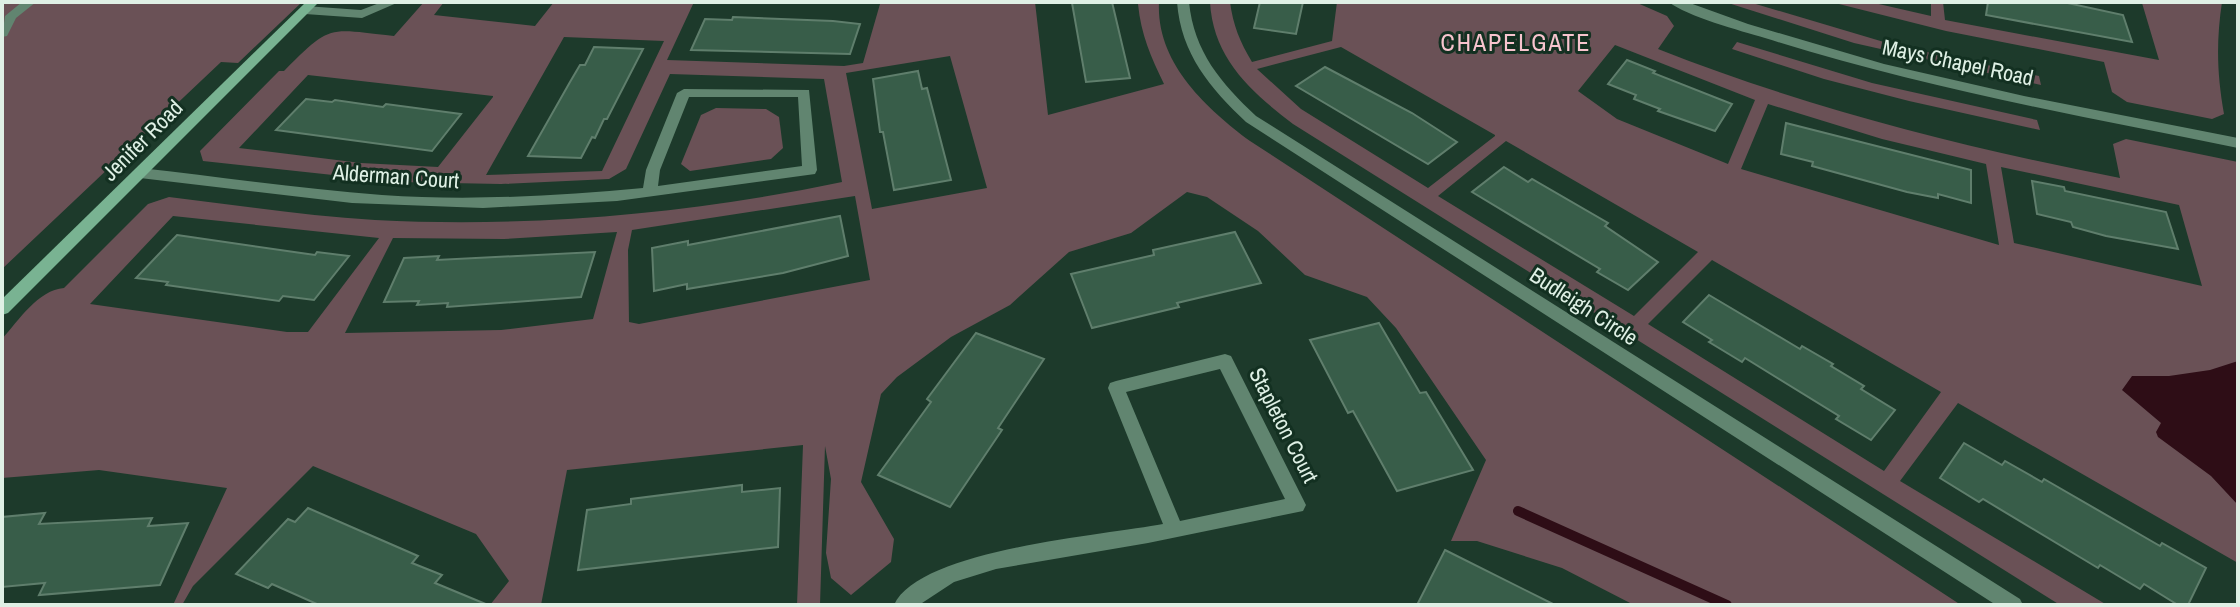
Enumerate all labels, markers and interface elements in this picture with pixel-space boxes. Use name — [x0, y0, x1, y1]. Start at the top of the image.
district label: CHAPELGATE — [1441, 26, 1591, 58]
street label: Mays Chapel Road — [1880, 31, 2036, 93]
street label: Jenifer Road — [95, 93, 189, 187]
street label: Alderman Court — [331, 157, 460, 195]
street label: Budleigh Circle — [1524, 260, 1644, 352]
street label: Stapleton Court — [1242, 362, 1326, 488]

